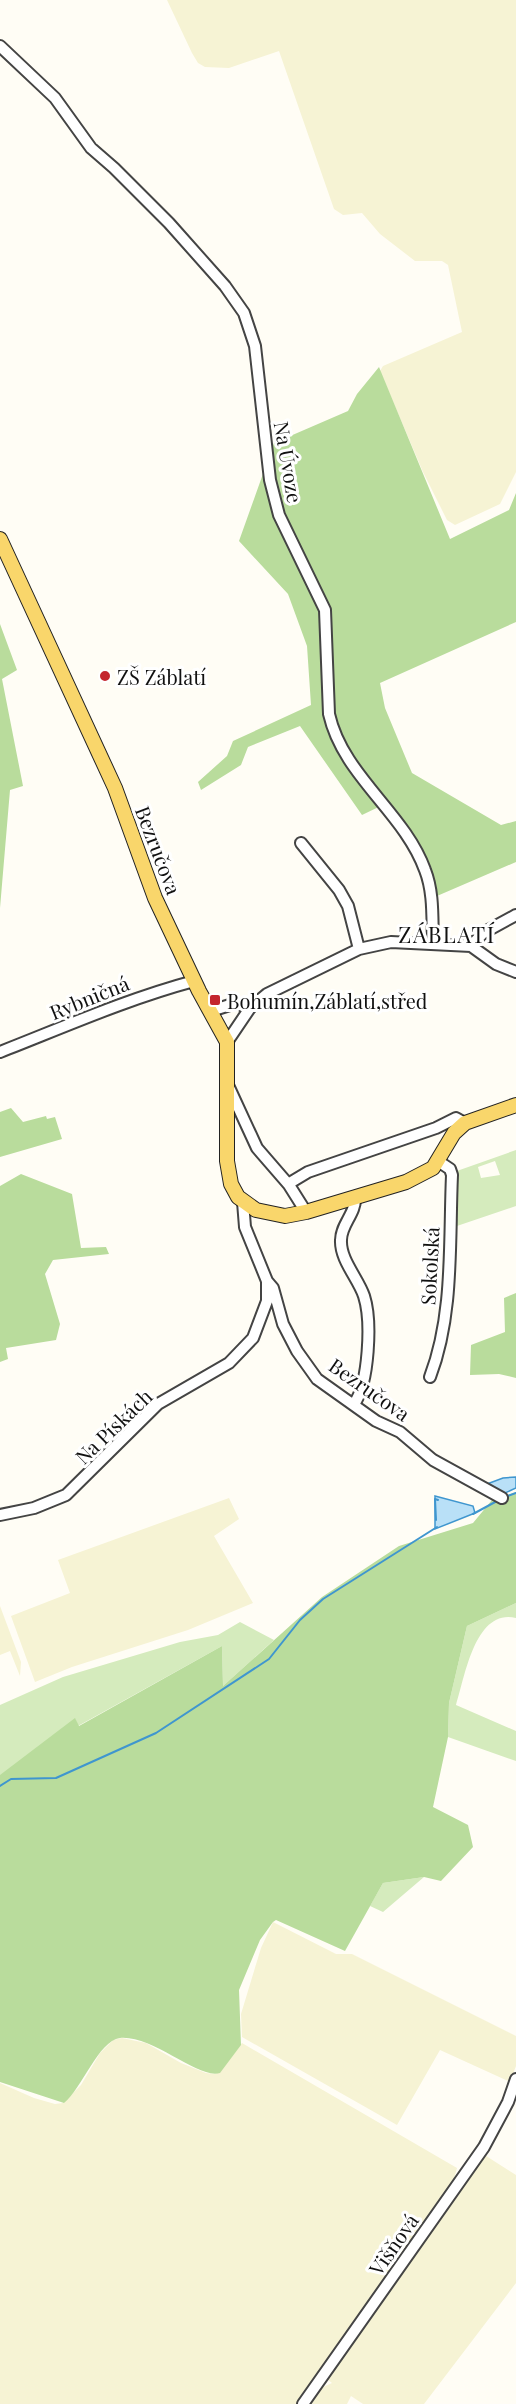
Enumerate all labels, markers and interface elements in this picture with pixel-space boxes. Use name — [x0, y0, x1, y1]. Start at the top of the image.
street label: Na Úvoze — [269, 419, 309, 505]
place label: ZŠ Záblatí — [117, 663, 206, 690]
marker: ZŠ Záblatí — [98, 669, 112, 683]
street label: Bezručova — [130, 802, 188, 898]
district label: ZÁBLATÍ — [398, 919, 496, 949]
street label: Rybničná — [45, 969, 133, 1025]
place label: Bohumín,Záblatí,střed — [227, 987, 428, 1014]
marker: Bohumín,Záblatí,střed — [208, 993, 222, 1007]
street label: Sokolská — [413, 1226, 445, 1306]
street label: Bezručova — [324, 1351, 416, 1427]
street label: Na Pískách — [69, 1382, 157, 1469]
street label: Višňová — [362, 2208, 424, 2281]

